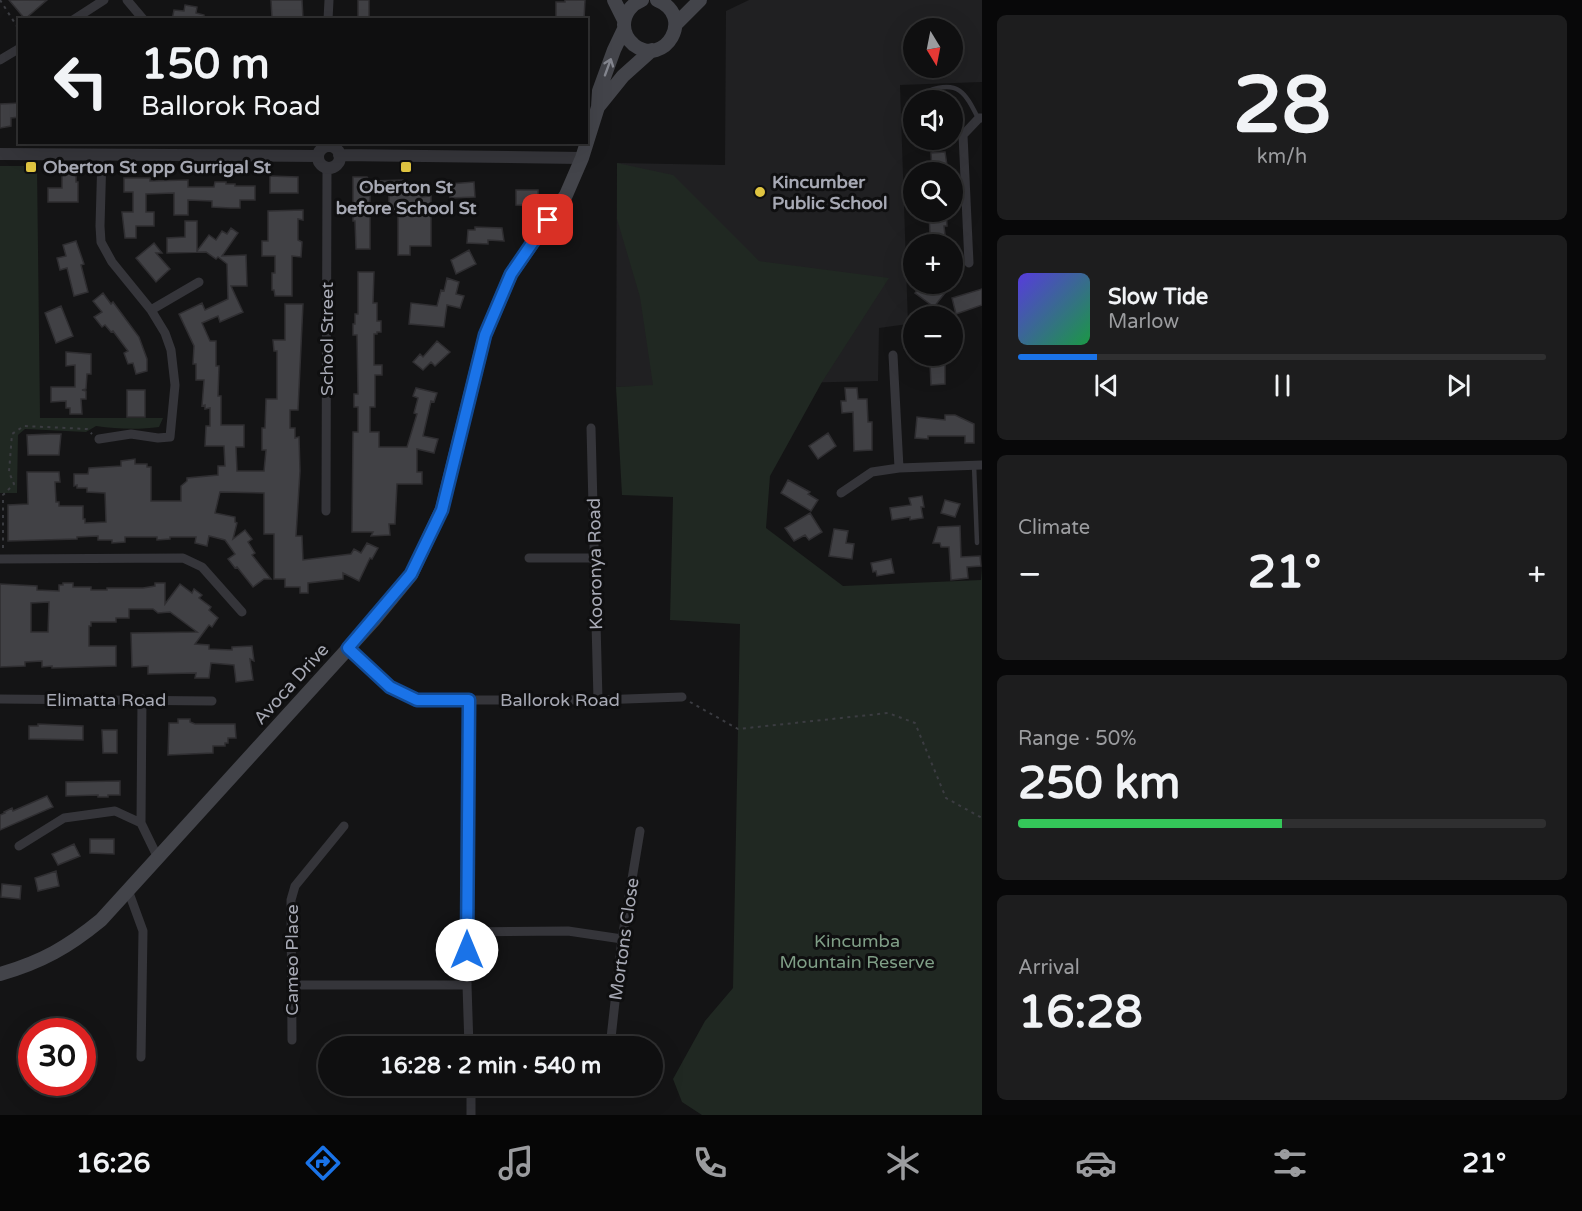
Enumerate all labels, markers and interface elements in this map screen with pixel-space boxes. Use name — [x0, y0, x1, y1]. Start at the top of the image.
north arrow — [903, 18, 963, 78]
map controls — [903, 18, 963, 366]
text: 150 m — [141, 39, 270, 90]
icon: left — [42, 42, 120, 120]
one-way arrow — [603, 58, 614, 77]
text: 28 — [1233, 59, 1331, 153]
text: Ballorok Road — [141, 90, 321, 123]
button: sound — [903, 90, 963, 150]
text: km/h — [1257, 145, 1307, 169]
place label: Oberton St opp Gurrigal St — [43, 156, 271, 178]
marker: Oberton St opp Gurrigal St — [24, 160, 38, 174]
marker: Oberton St before School St — [399, 160, 413, 174]
button: search — [903, 162, 963, 222]
place label: Kincumber Public School — [772, 171, 888, 214]
place label: Oberton St before School St — [336, 176, 476, 219]
marker: Kincumber Public School — [753, 185, 767, 199]
pin — [522, 194, 573, 245]
icon: arrive — [531, 203, 564, 236]
button: + — [903, 234, 963, 294]
street label: School Street — [316, 282, 338, 396]
text: Slow Tide — [1108, 284, 1208, 310]
button: − — [903, 306, 963, 366]
text: Marlow — [1108, 310, 1179, 334]
icon: previous — [1090, 369, 1123, 402]
icon: pause — [1266, 369, 1299, 402]
icon: next — [1442, 369, 1475, 402]
street label: Kooronya Road — [583, 498, 607, 630]
text: Climate — [1018, 516, 1090, 540]
text: 21° — [1248, 546, 1321, 600]
text: − — [1018, 555, 1042, 594]
text: + — [1527, 555, 1546, 594]
street label: Avoca Drive — [249, 639, 333, 729]
street label: Elimatta Road — [46, 689, 166, 711]
street label: Ballorok Road — [500, 689, 620, 711]
text: Range · 50% — [1018, 727, 1137, 751]
text: 250 km — [1018, 757, 1180, 811]
street label: Mortons Close — [604, 876, 644, 1002]
street label: Cameo Place — [281, 904, 303, 1016]
position arrow — [435, 918, 499, 982]
park label: Kincumba Mountain Reserve — [779, 930, 935, 973]
text: Arrival — [1018, 956, 1080, 980]
text: 16:28 — [1018, 986, 1143, 1040]
speed limit sign: 30 — [18, 1018, 96, 1096]
text: 16:28 · 2 min · 540 m — [380, 1053, 601, 1079]
icon: directions — [302, 1142, 344, 1184]
icon: music — [495, 1142, 537, 1184]
icon: phone — [689, 1142, 731, 1184]
icon: climate — [882, 1142, 924, 1184]
icon: car — [1075, 1142, 1117, 1184]
icon: filters — [1269, 1142, 1311, 1184]
text: 16:26 — [76, 1147, 151, 1180]
text: 21° — [1462, 1147, 1506, 1180]

